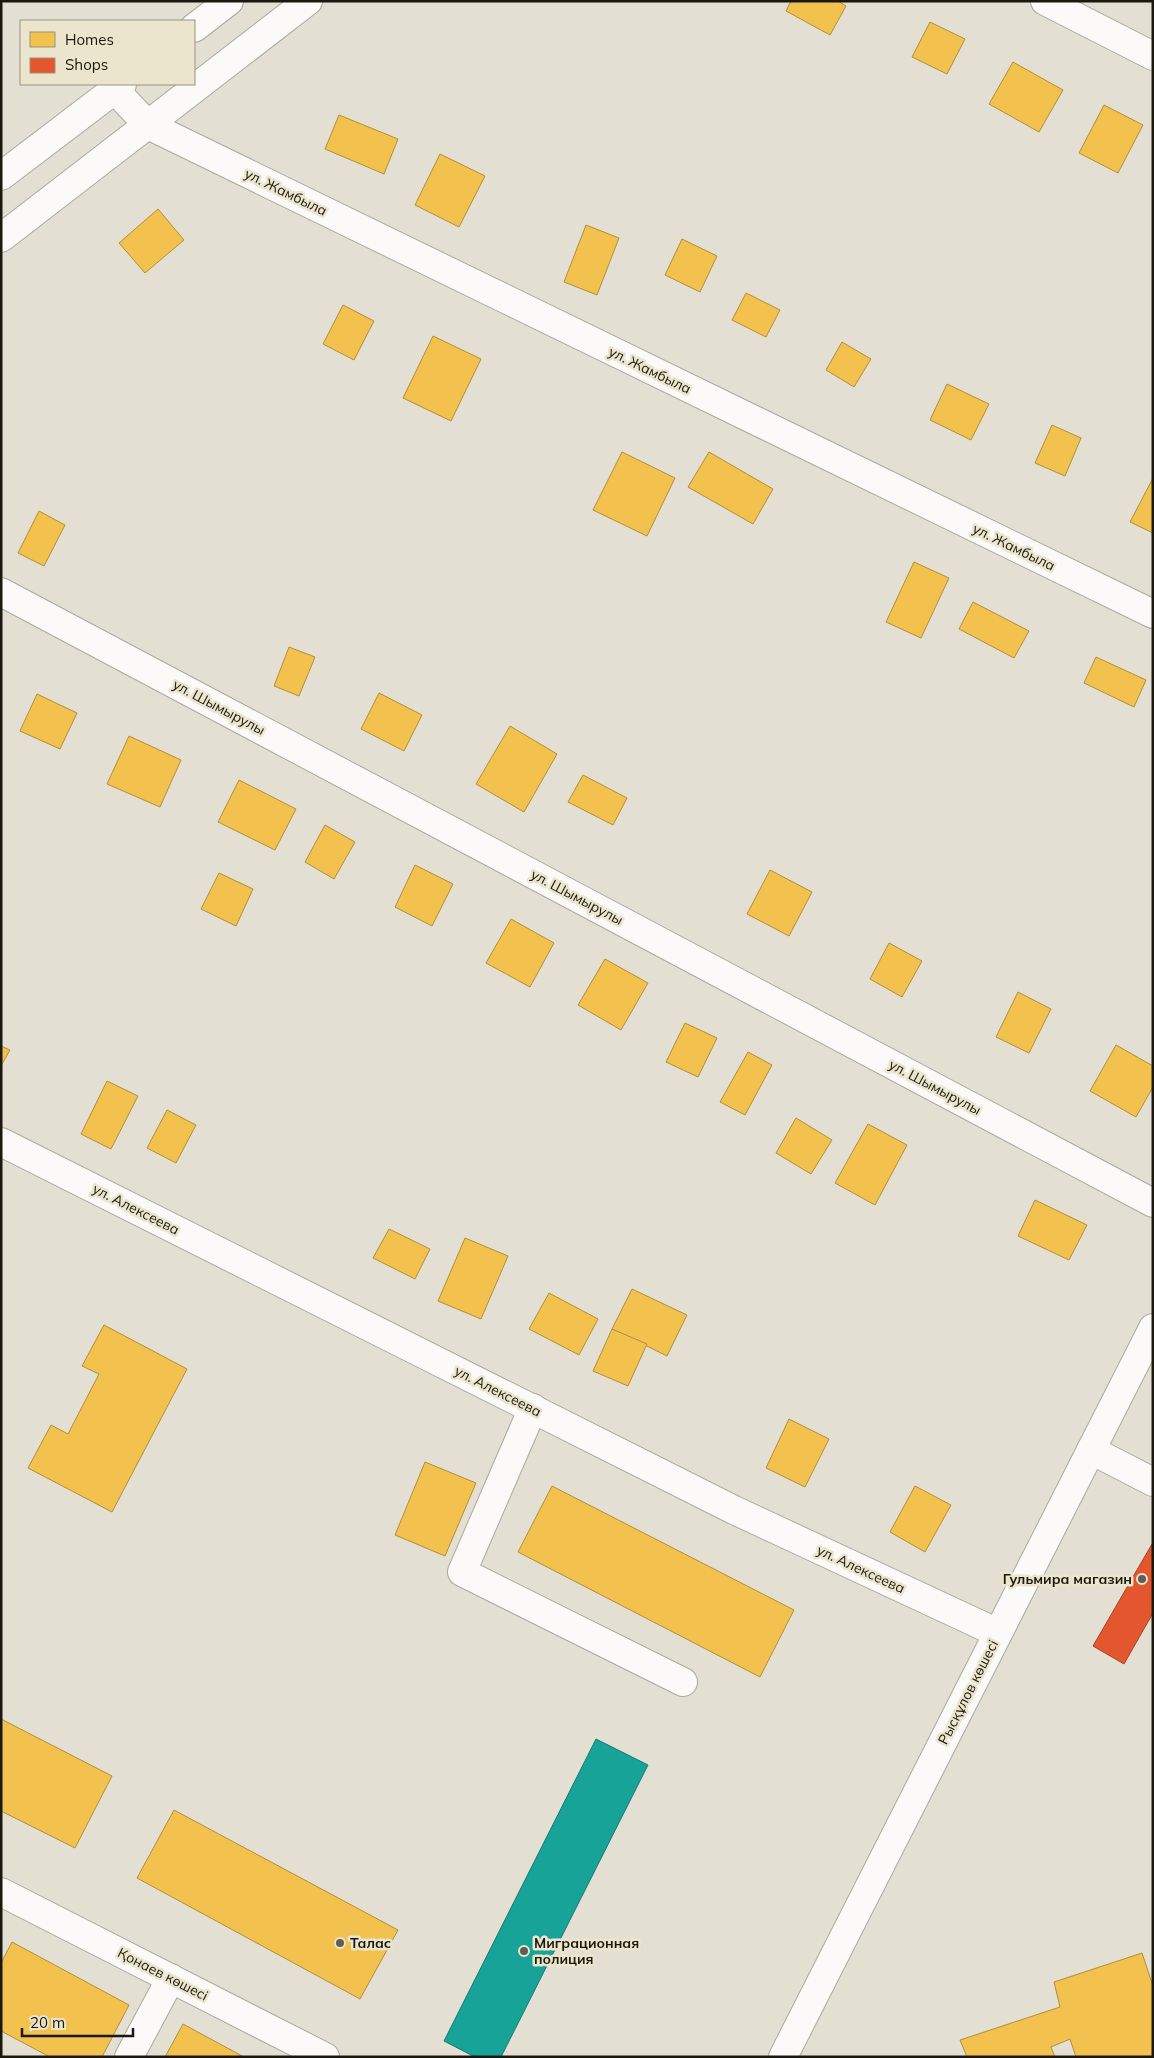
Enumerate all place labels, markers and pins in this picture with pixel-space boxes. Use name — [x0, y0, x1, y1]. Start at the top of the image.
place label: Гульмира магазин — [1003, 1570, 1132, 1588]
marker: Гульмира магазин — [1136, 1573, 1148, 1585]
place label: Талас — [350, 1934, 391, 1952]
place label: Миграционная полиция — [534, 1934, 639, 1968]
marker: Талас — [334, 1937, 346, 1949]
marker: Миграционная полиция — [518, 1945, 530, 1957]

